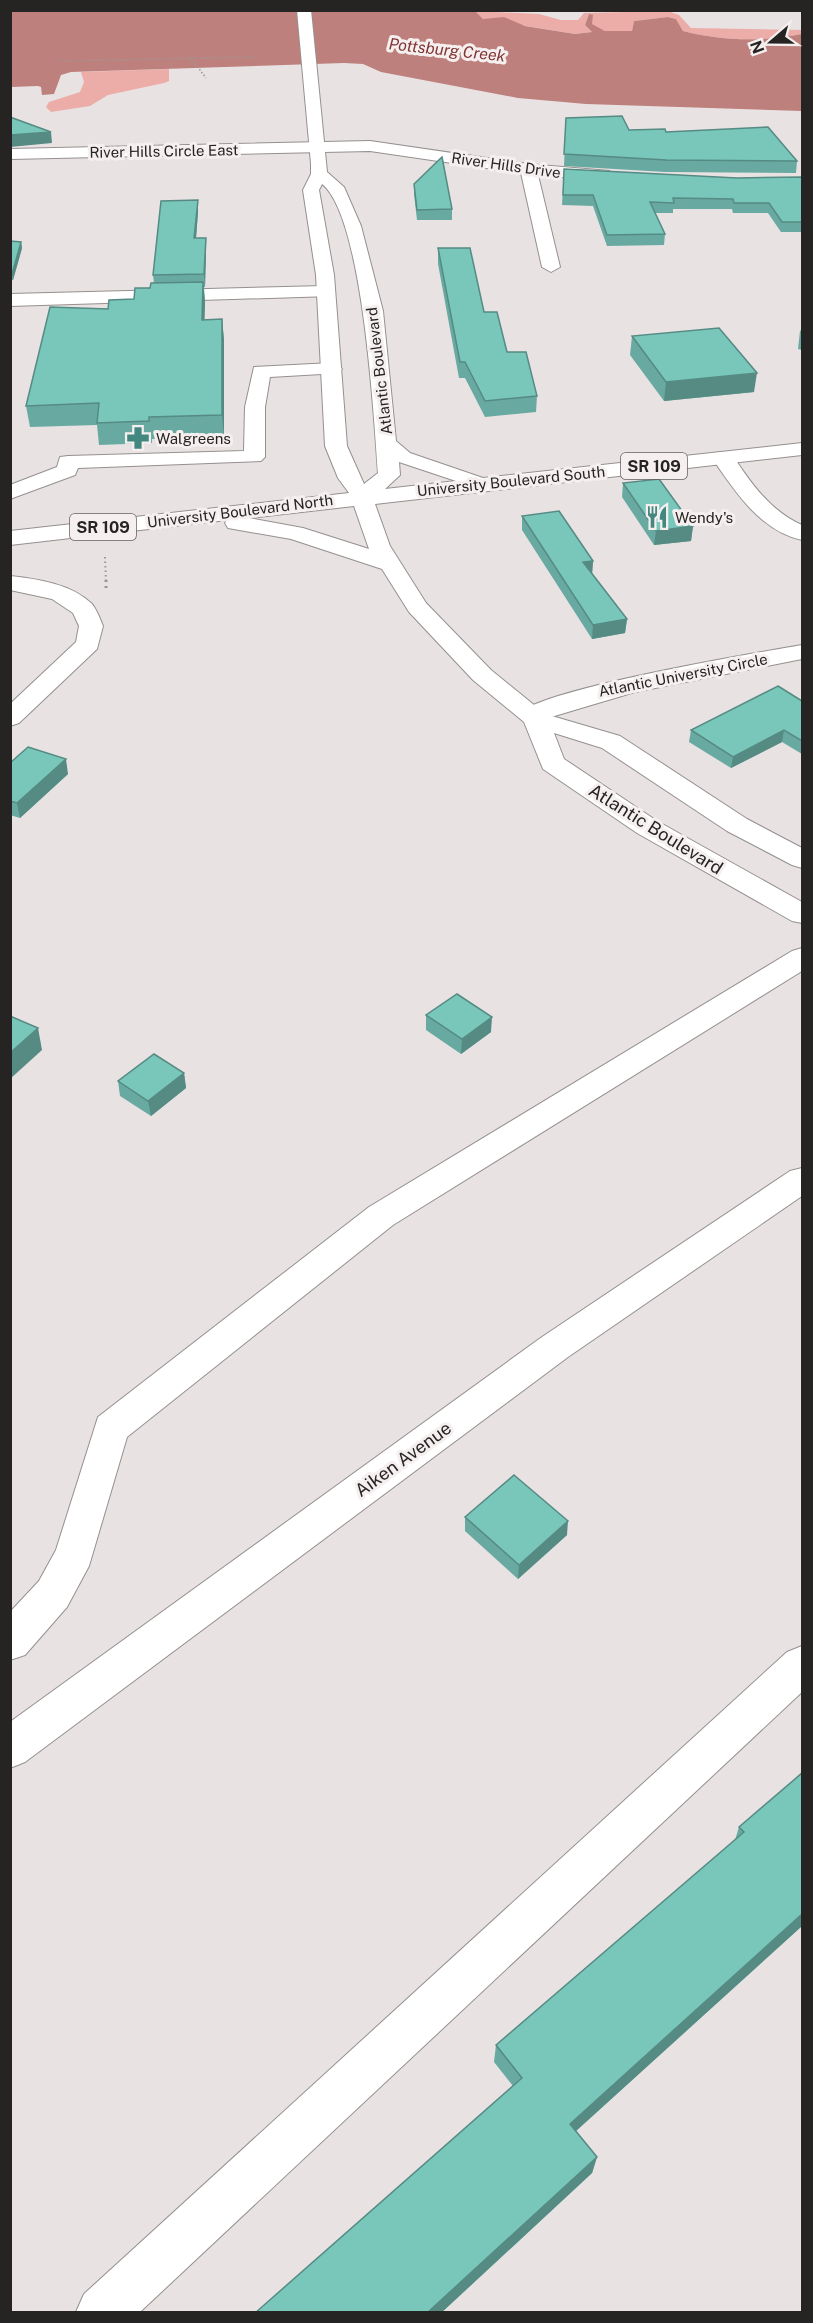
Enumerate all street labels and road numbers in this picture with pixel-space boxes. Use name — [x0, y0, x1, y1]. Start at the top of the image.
street label: River Hills Circle East — [89, 141, 239, 161]
street label: River Hills Drive — [450, 149, 562, 181]
street label: Atlantic Boulevard — [363, 306, 395, 436]
road number: SR 109 — [621, 453, 687, 479]
street label: University Boulevard South — [416, 463, 606, 499]
street label: University Boulevard North — [146, 491, 334, 531]
road number: SR 109 — [70, 514, 136, 540]
street label: Atlantic University Circle — [597, 650, 769, 700]
street label: Atlantic Boulevard — [585, 779, 727, 879]
street label: Aiken Avenue — [351, 1417, 455, 1501]

